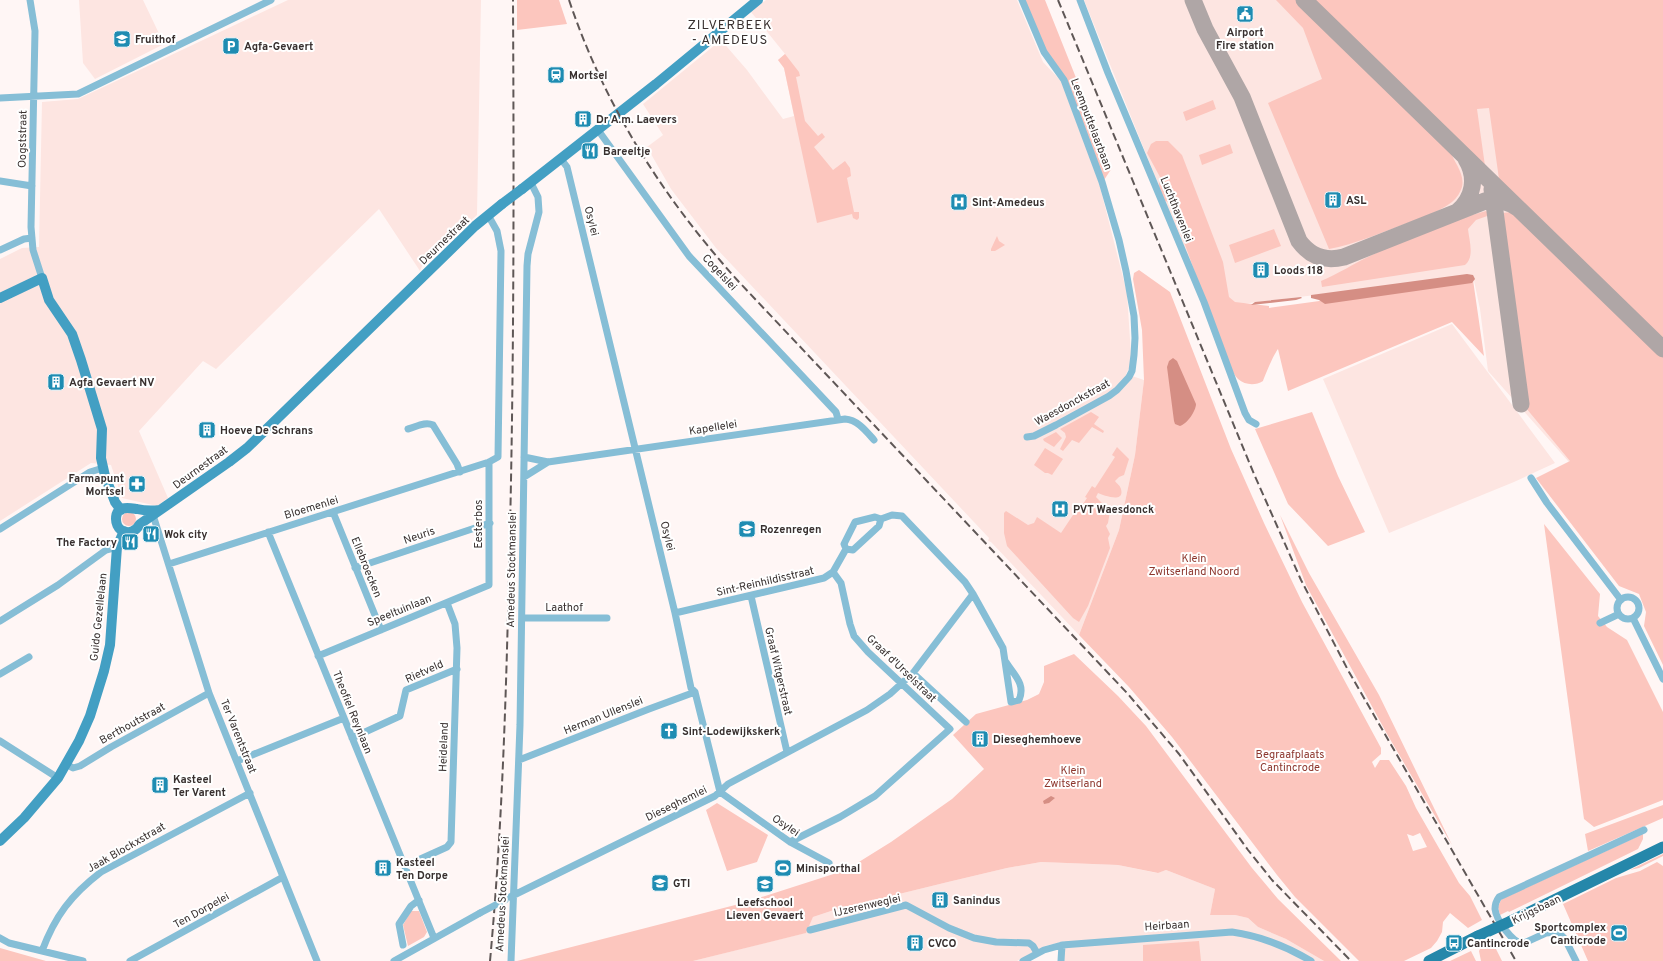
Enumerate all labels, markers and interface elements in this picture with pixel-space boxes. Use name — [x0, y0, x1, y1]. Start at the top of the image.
public building icon: Airport Fire station — [1235, 4, 1255, 24]
district label: ZILVERBEEK - AMEDEUS — [687, 18, 773, 49]
place label: Airport Fire station — [1216, 26, 1274, 53]
school or university icon: Fruithof — [112, 29, 132, 49]
place label: Fruithof — [135, 33, 175, 47]
parking icon: Agfa-Gevaert — [221, 36, 241, 56]
place label: Agfa-Gevaert — [244, 40, 313, 54]
station icon: Mortsel — [546, 65, 566, 85]
place label: Mortsel — [569, 69, 608, 83]
street label: Leemputtelaarbaan — [1067, 76, 1115, 172]
building icon: Dr A.m. Laevers — [573, 109, 593, 129]
street label: Oogststraat — [15, 110, 31, 168]
place label: Dr A.m. Laevers — [596, 113, 677, 127]
restaurant icon: Bareeltje — [580, 141, 600, 161]
place label: Bareeltje — [603, 145, 650, 159]
street label: Luchthavenlei — [1157, 175, 1196, 244]
building icon: ASL — [1323, 190, 1343, 210]
hospital icon: Sint-Amedeus — [949, 192, 969, 212]
place label: ASL — [1346, 194, 1367, 208]
place label: Sint-Amedeus — [972, 196, 1045, 210]
street label: Osylei — [581, 205, 601, 238]
street label: Deurnestraat — [417, 213, 473, 268]
street label: Cogelslei — [699, 251, 740, 294]
building icon: Loods 118 — [1251, 260, 1271, 280]
place label: Loods 118 — [1274, 264, 1323, 278]
building icon: Agfa Gevaert NV — [46, 372, 66, 392]
place label: Agfa Gevaert NV — [69, 376, 155, 390]
street label: Waesdonckstraat — [1032, 376, 1113, 429]
street label: Kapellelei — [688, 417, 738, 439]
building icon: Hoeve De Schrans — [197, 420, 217, 440]
place label: Hoeve De Schrans — [220, 424, 313, 438]
street label: Deurnestraat — [170, 443, 231, 492]
place label: Farmapunt Mortsel — [69, 472, 124, 499]
pharmacy icon: Farmapunt Mortsel — [127, 474, 147, 494]
street label: Bloemenlei — [283, 493, 340, 523]
hospital icon: PVT Waesdonck — [1050, 499, 1070, 519]
street label: Eesterbos — [472, 500, 486, 548]
place label: PVT Waesdonck — [1073, 503, 1154, 517]
street label: Amedeus Stockmanslei — [504, 512, 520, 628]
school or university icon: Rozenregen — [737, 519, 757, 539]
street label: Osylei — [657, 520, 677, 553]
place label: Rozenregen — [760, 523, 822, 537]
restaurant icon: Wok city — [141, 524, 161, 544]
street label: Neuris — [402, 524, 437, 548]
place label: Wok city — [164, 528, 207, 542]
restaurant icon: The Factory — [120, 532, 140, 552]
street label: Ellebroecken — [348, 535, 385, 600]
place label: The Factory — [56, 536, 117, 550]
park label: Klein Zwitserland Noord — [1149, 552, 1239, 579]
street label: Sint-Reinhildisstraat — [715, 564, 815, 600]
street label: Guido Gezellelaan — [87, 572, 111, 662]
street label: Speeltuinlaan — [365, 592, 433, 630]
street label: Laathof — [545, 601, 583, 615]
street label: Graaf Witgerstraat — [761, 626, 795, 717]
street label: Graaf d'Urselstraat — [863, 632, 939, 706]
street label: Rietveld — [403, 657, 446, 687]
street label: Theofiel Reynlaan — [329, 669, 375, 756]
street label: Herman Ullenslei — [562, 694, 645, 738]
street label: Ter Varentstraat — [217, 697, 259, 776]
street label: Berthoutstraat — [97, 700, 168, 748]
church icon: Sint-Lodewijkskerk — [659, 721, 679, 741]
street label: Heideland — [436, 722, 452, 772]
place label: Sint-Lodewijkskerk — [682, 725, 780, 739]
building icon: Dieseghemhoeve — [970, 729, 990, 749]
place label: Dieseghemhoeve — [993, 733, 1081, 747]
park label: Begraafplaats Cantincrode — [1256, 748, 1324, 775]
park label: Klein Zwitserland — [1044, 764, 1102, 791]
place label: Kasteel Ter Varent — [173, 773, 226, 800]
building icon: Kasteel Ter Varent — [150, 775, 170, 795]
street label: Dieseghemlei — [643, 783, 710, 825]
street label: Osylei — [769, 812, 802, 840]
street label: Jaak Blockxstraat — [85, 820, 168, 876]
street label: Amedeus Stockmanslei — [493, 836, 513, 952]
place label: Kasteel Ten Dorpe — [396, 856, 448, 883]
building icon: Kasteel Ten Dorpe — [373, 858, 393, 878]
sports icon: Minisporthal — [773, 858, 793, 878]
place label: Minisporthal — [796, 862, 860, 876]
school or university icon: GTI — [650, 873, 670, 893]
school or university icon: Leefschool Lieven Gevaert — [755, 874, 775, 894]
place label: GTI — [673, 877, 690, 891]
street label: Ten Dorpelei — [171, 890, 232, 932]
building icon: Sanindus — [930, 890, 950, 910]
street label: IJzerenweglei — [832, 891, 902, 920]
street label: Krijgsbaan — [1510, 892, 1563, 928]
place label: Sanindus — [953, 894, 1000, 908]
place label: Leefschool Lieven Gevaert — [726, 896, 804, 923]
street label: Heirbaan — [1144, 917, 1190, 935]
place label: Sportcomplex Canticrode — [1534, 921, 1607, 948]
sports icon: Sportcomplex Canticrode — [1609, 923, 1629, 943]
building icon: CVCO — [905, 933, 925, 953]
bus stop icon: Cantincrode — [1444, 933, 1464, 953]
place label: CVCO — [928, 937, 956, 951]
place label: Cantincrode — [1467, 937, 1529, 951]

